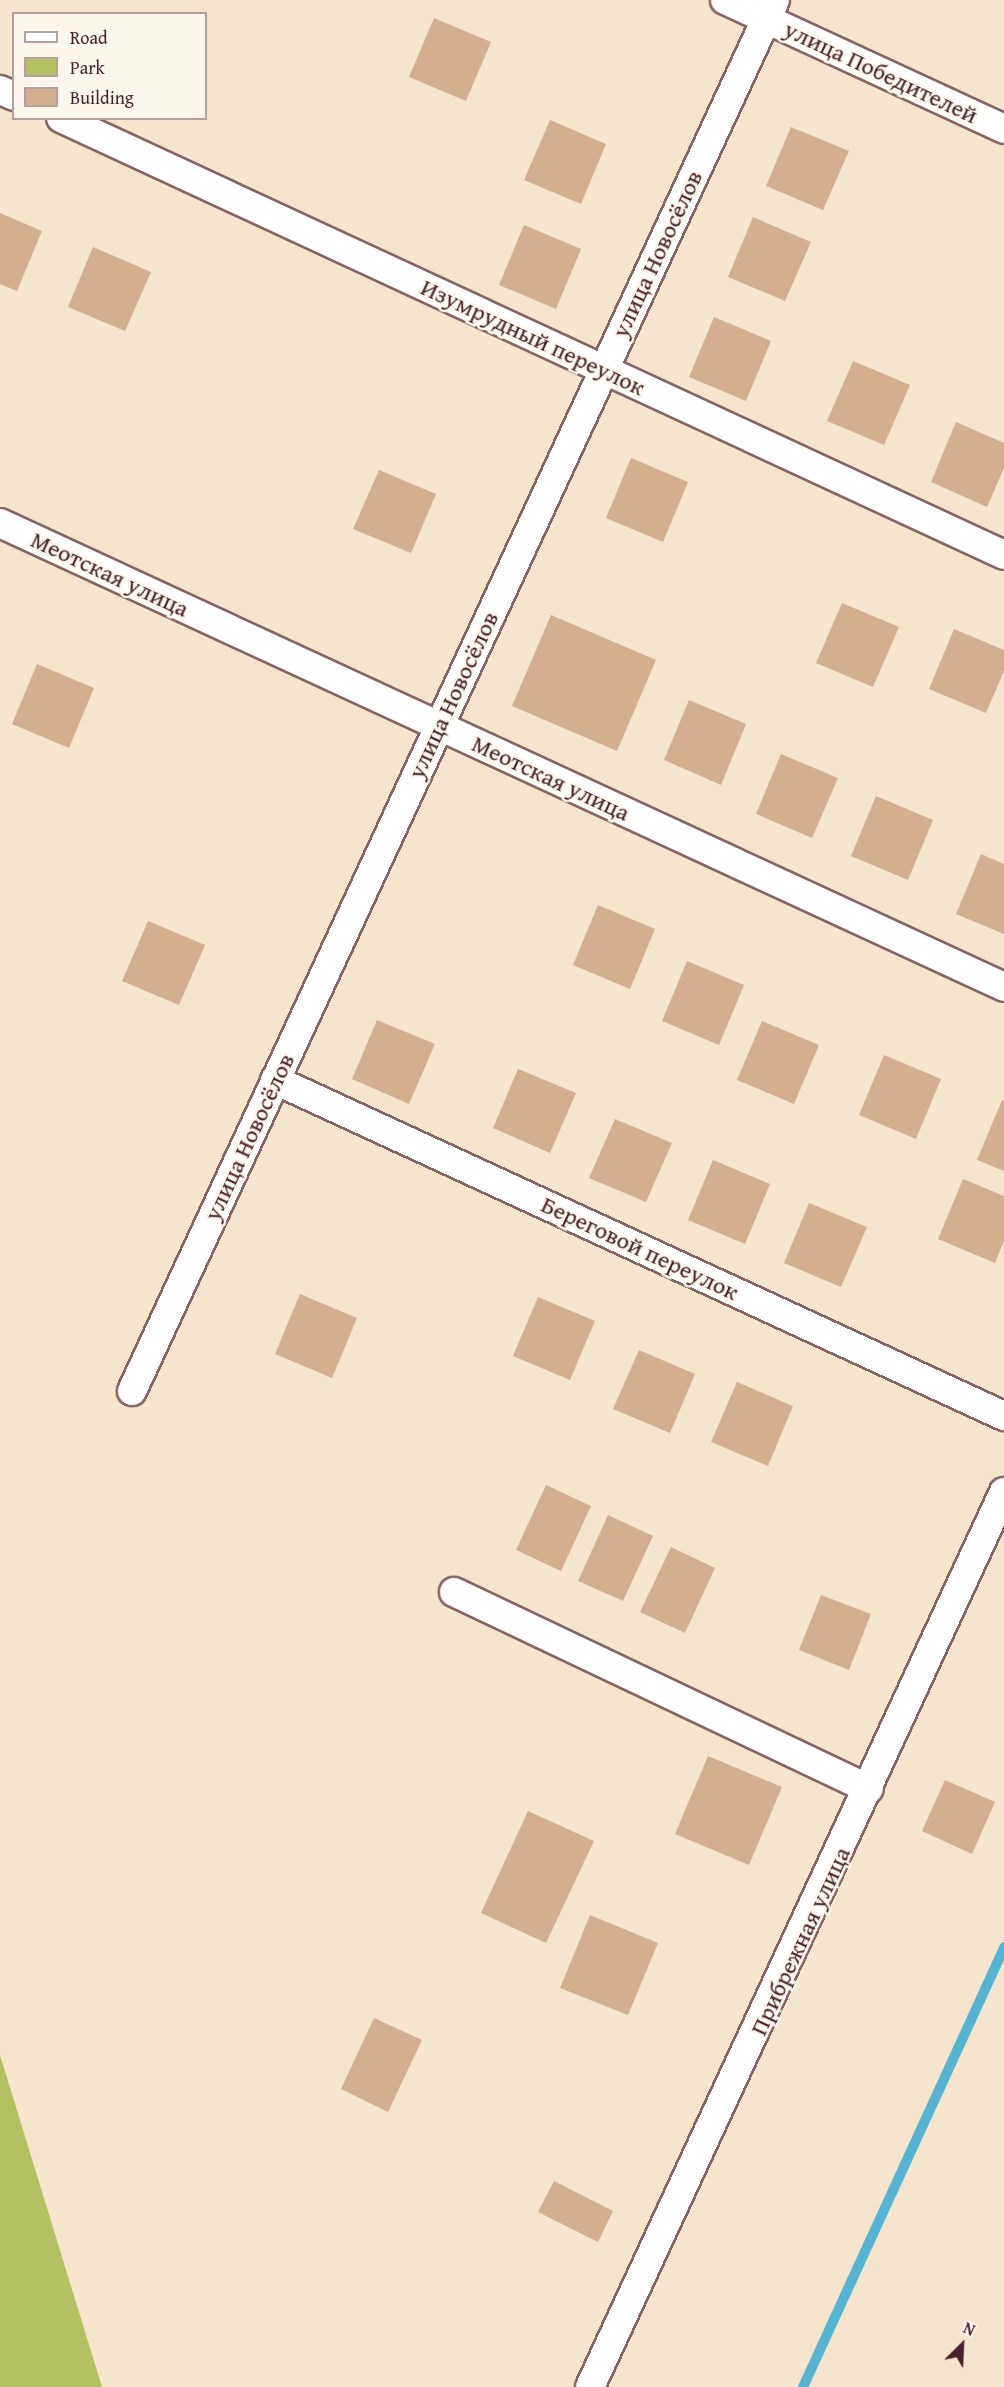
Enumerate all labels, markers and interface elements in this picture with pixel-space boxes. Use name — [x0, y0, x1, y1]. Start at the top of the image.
legend — [12, 12, 207, 120]
street label: улица Победителей — [780, 15, 982, 129]
text: Road — [70, 24, 108, 51]
text: Park — [70, 54, 105, 81]
text: Building — [70, 84, 134, 111]
street label: улица Новосёлов — [606, 166, 708, 342]
street label: Изумрудный переулок — [416, 272, 650, 402]
street label: Меотская улица — [27, 525, 193, 623]
street label: улица Новосёлов — [402, 607, 504, 783]
street label: Меотская улица — [468, 729, 634, 827]
street label: улица Новосёлов — [198, 1049, 300, 1225]
street label: Береговой переулок — [537, 1190, 743, 1306]
street label: Прибрежная улица — [744, 1842, 856, 2040]
north arrow — [932, 2315, 992, 2375]
text: N — [960, 2315, 979, 2342]

